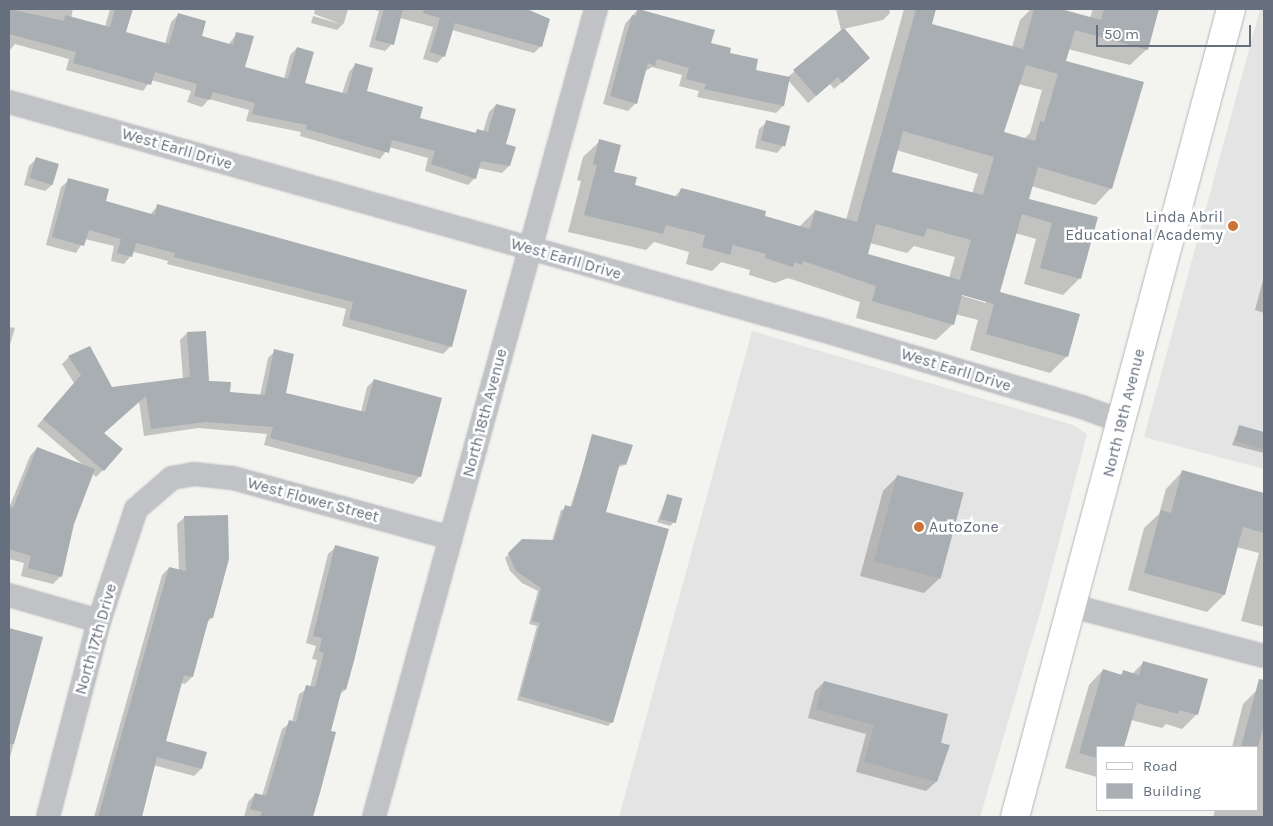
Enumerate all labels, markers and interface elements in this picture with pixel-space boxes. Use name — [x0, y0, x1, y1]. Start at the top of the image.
scale bar — [1098, 15, 1253, 47]
text: 50 m — [1104, 25, 1139, 43]
street label: West Earll Drive — [120, 124, 234, 174]
place label: Linda Abril Educational Academy — [1065, 207, 1223, 245]
marker: Linda Abril Educational Academy — [1227, 220, 1239, 232]
street label: West Earll Drive — [509, 234, 623, 284]
street label: West Earll Drive — [899, 344, 1013, 396]
street label: North 18th Avenue — [459, 347, 511, 479]
street label: North 19th Avenue — [1099, 347, 1149, 479]
street label: West Flower Street — [245, 473, 381, 527]
place label: AutoZone — [929, 517, 999, 537]
marker: AutoZone — [913, 521, 925, 533]
street label: North 17th Drive — [71, 581, 121, 697]
legend — [1096, 746, 1258, 811]
text: Road — [1143, 757, 1178, 775]
text: Building — [1143, 782, 1201, 800]

